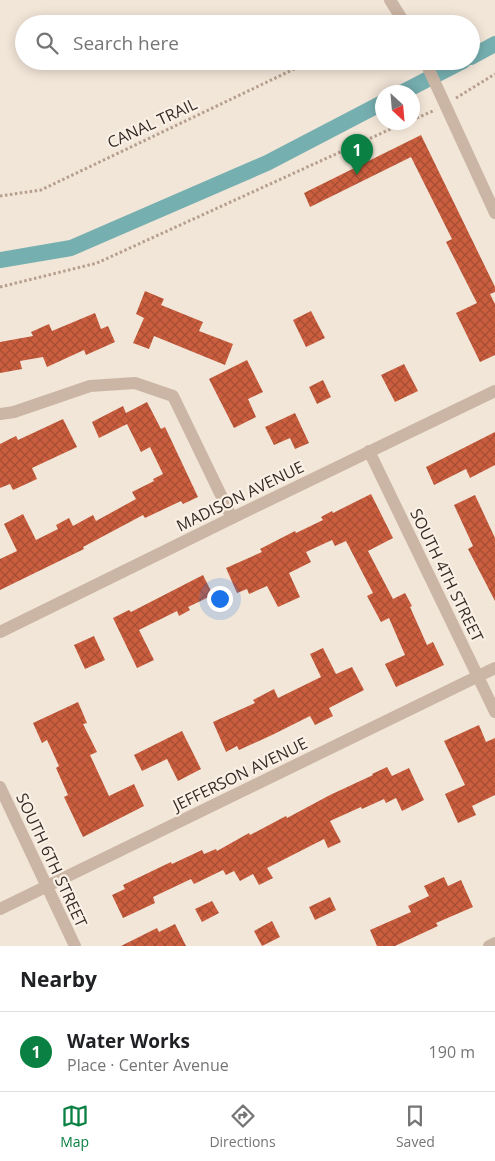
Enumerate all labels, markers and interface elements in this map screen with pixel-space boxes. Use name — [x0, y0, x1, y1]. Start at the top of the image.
search box — [15, 15, 480, 70]
icon: search — [33, 29, 61, 57]
text: Search here — [73, 30, 179, 56]
north arrow — [375, 85, 420, 130]
street label: CANAL TRAIL — [104, 93, 200, 153]
pin: 1 — [341, 134, 373, 175]
street label: MADISON AVENUE — [173, 456, 307, 536]
street label: SOUTH 4TH STREET — [405, 505, 489, 645]
your location — [207, 586, 233, 612]
street label: JEFFERSON AVENUE — [167, 732, 311, 817]
street label: SOUTH 6TH STREET — [11, 789, 93, 931]
text: Nearby — [20, 965, 97, 993]
text: Water Works — [67, 1028, 190, 1054]
text: 1 — [31, 1041, 41, 1063]
text: 190 m — [429, 1041, 475, 1063]
text: Place · Center Avenue — [67, 1054, 229, 1076]
tab: Map — [60, 1102, 89, 1151]
tab: Directions — [209, 1102, 276, 1151]
tab: Saved — [396, 1102, 435, 1151]

